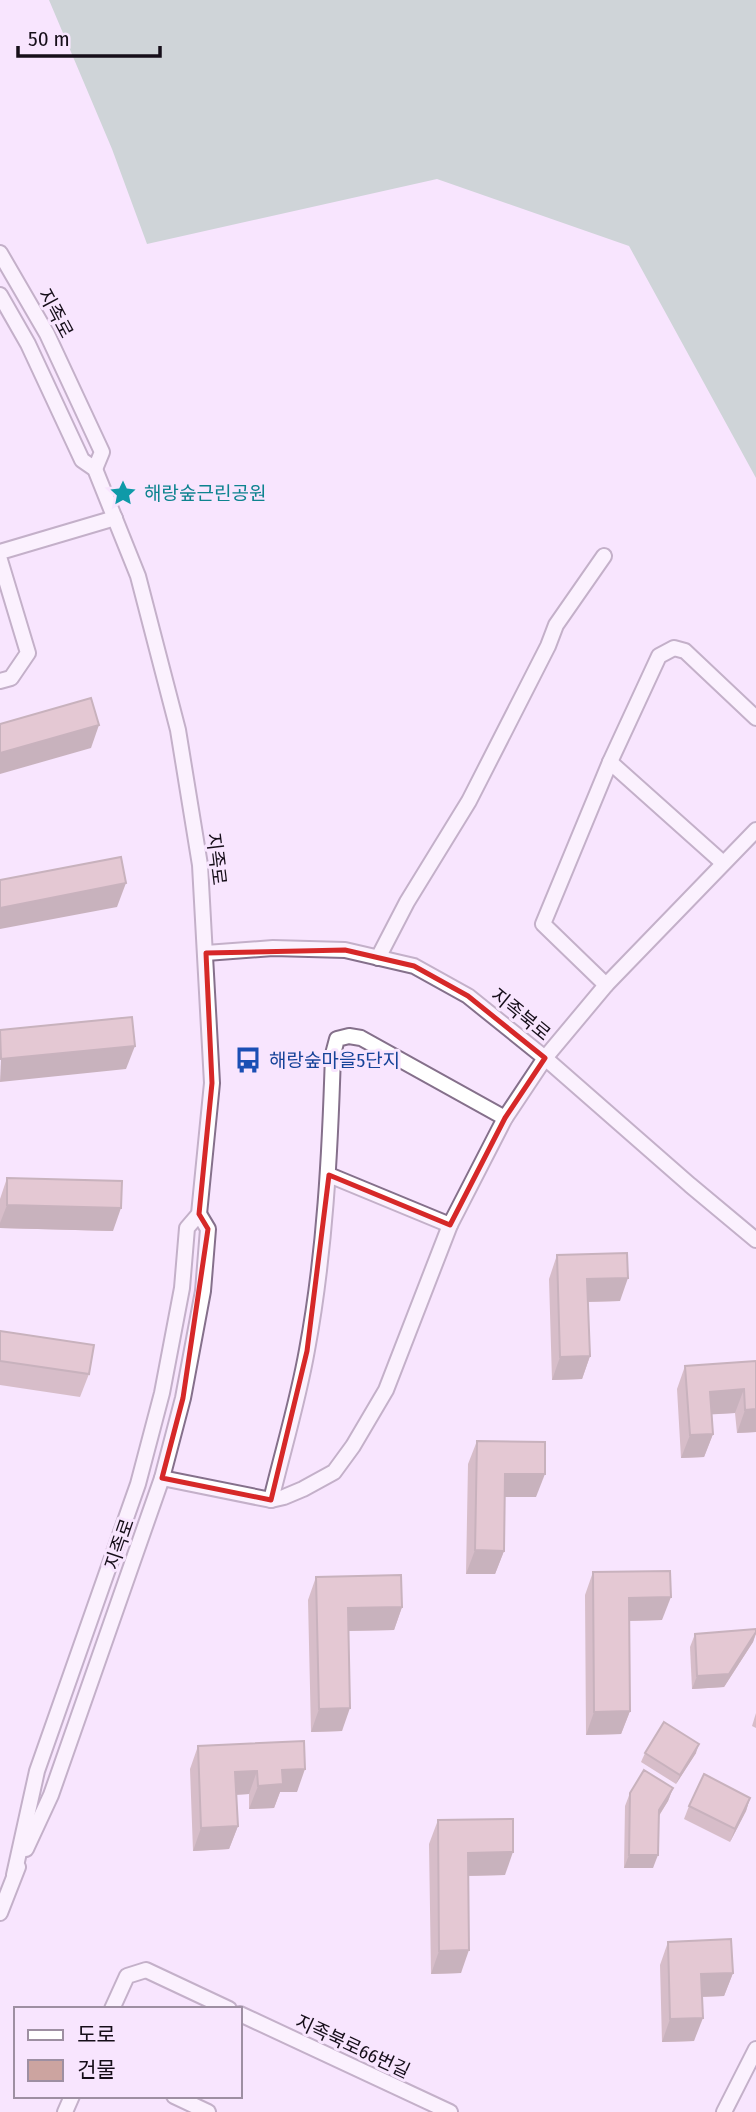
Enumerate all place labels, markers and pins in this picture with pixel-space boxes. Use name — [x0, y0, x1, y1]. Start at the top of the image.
place icon: 해랑숲근린공원 — [108, 478, 138, 508]
place label: 해랑숲근린공원 — [144, 482, 266, 505]
bus stop icon: 해랑숲마을5단지 — [233, 1045, 263, 1075]
place label: 해랑숲마을5단지 — [269, 1049, 400, 1072]

